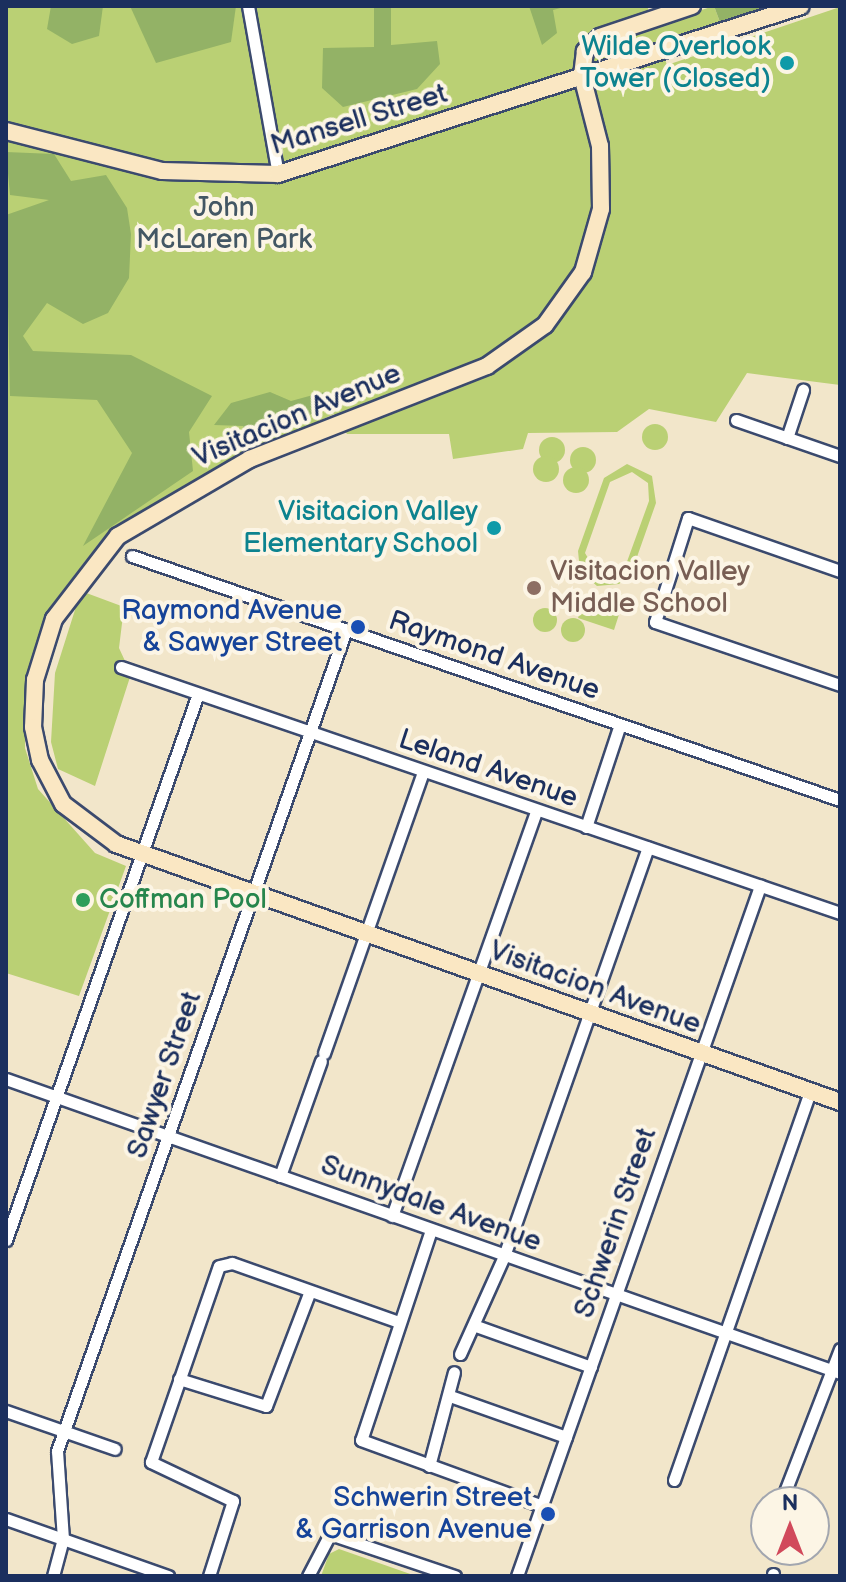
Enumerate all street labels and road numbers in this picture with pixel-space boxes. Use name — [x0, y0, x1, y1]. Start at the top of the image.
street label: Mansell Street — [266, 77, 452, 163]
street label: Visitacion Avenue — [188, 357, 406, 475]
street label: Raymond Avenue — [384, 604, 604, 708]
street label: Leland Avenue — [394, 723, 582, 815]
street label: Visitacion Avenue — [485, 934, 705, 1042]
street label: Sawyer Street — [121, 987, 209, 1163]
street label: Schwerin Street — [568, 1123, 664, 1323]
street label: Sunnydale Avenue — [316, 1149, 546, 1259]

